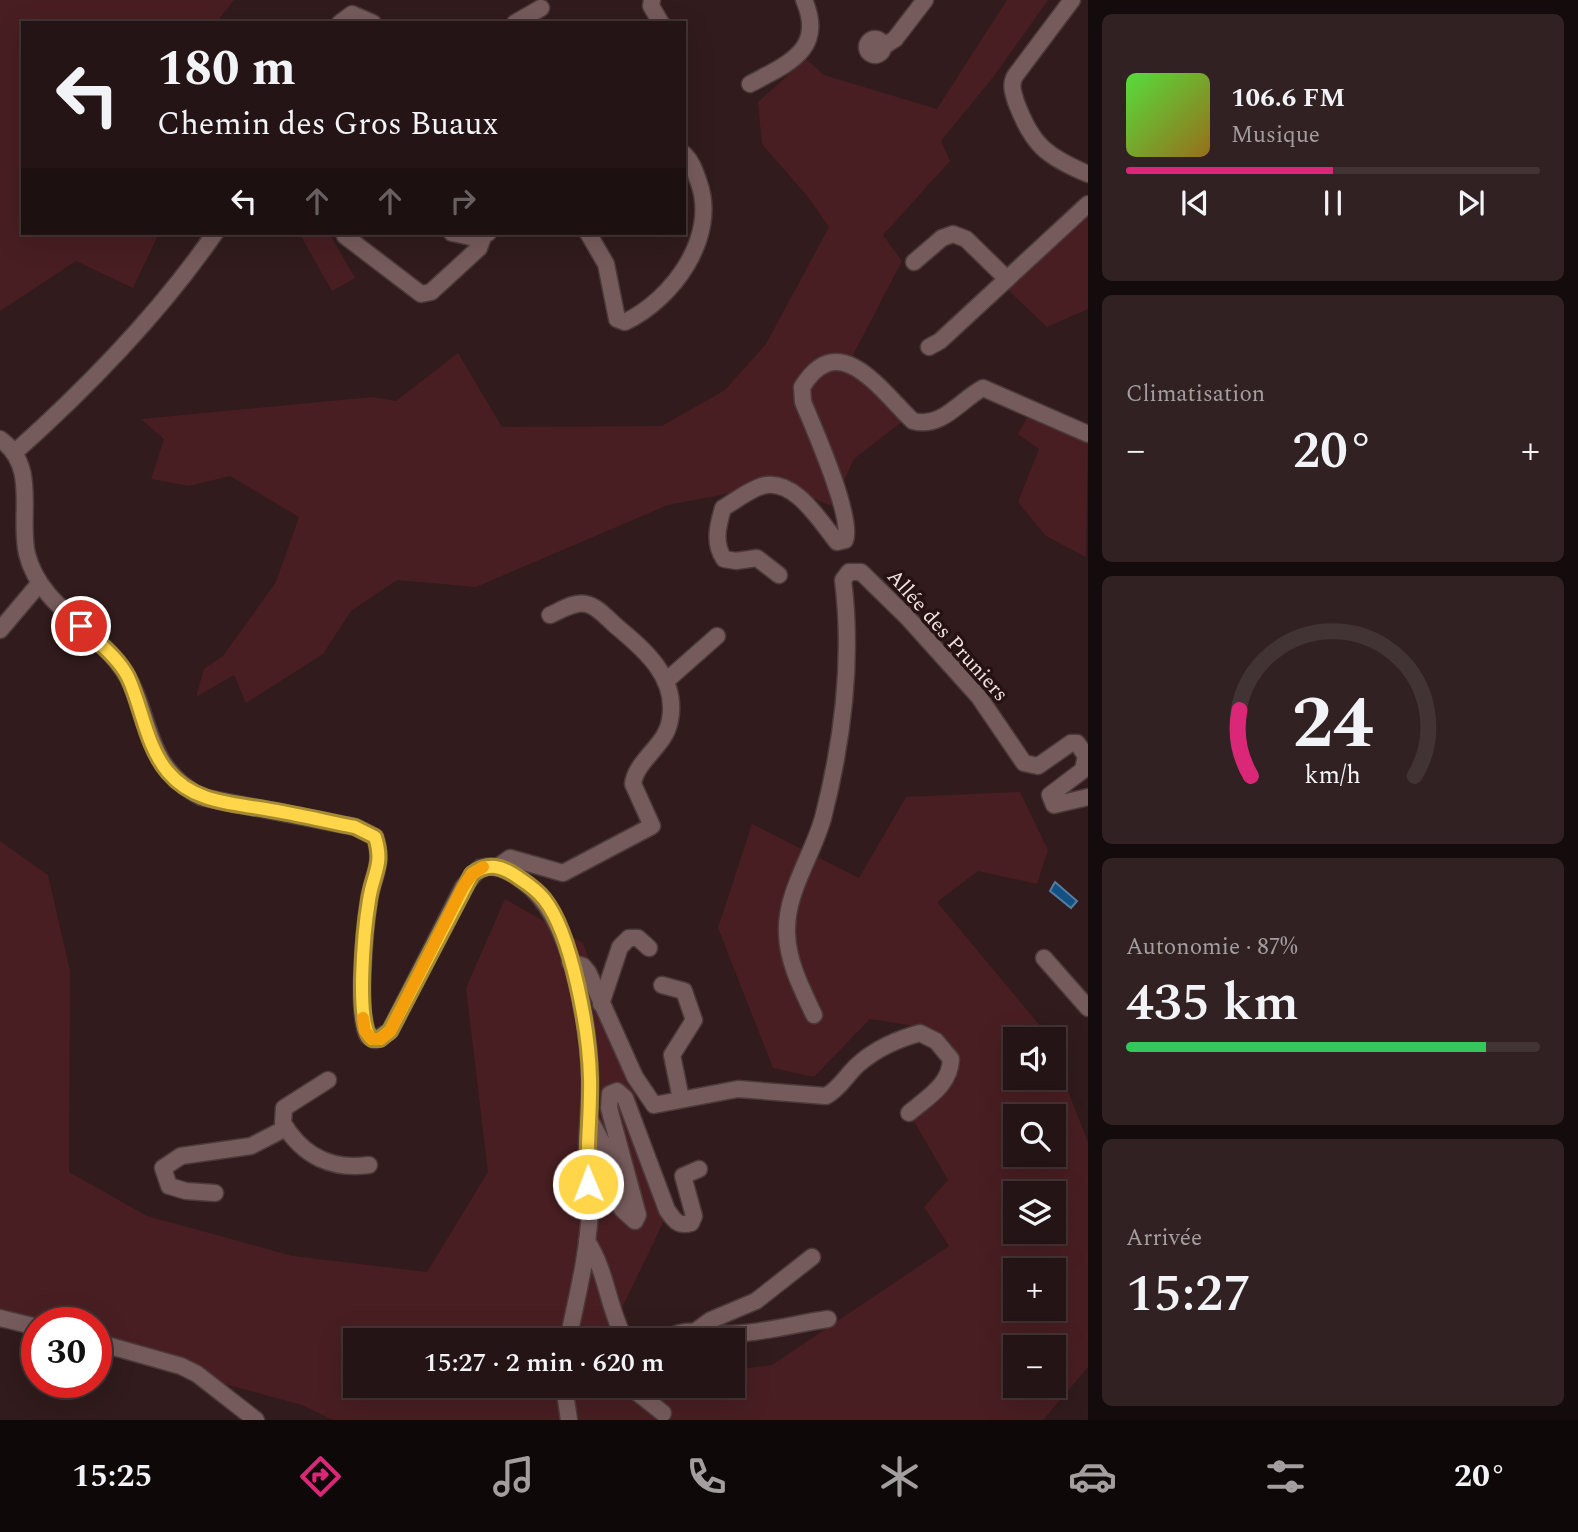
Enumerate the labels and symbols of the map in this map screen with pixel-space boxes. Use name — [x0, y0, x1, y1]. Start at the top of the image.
street label: Allée des Pruniers — [879, 562, 1016, 709]
pin — [51, 596, 111, 656]
position arrow — [551, 1147, 625, 1221]
speed limit sign: 30 — [21, 1307, 112, 1398]

